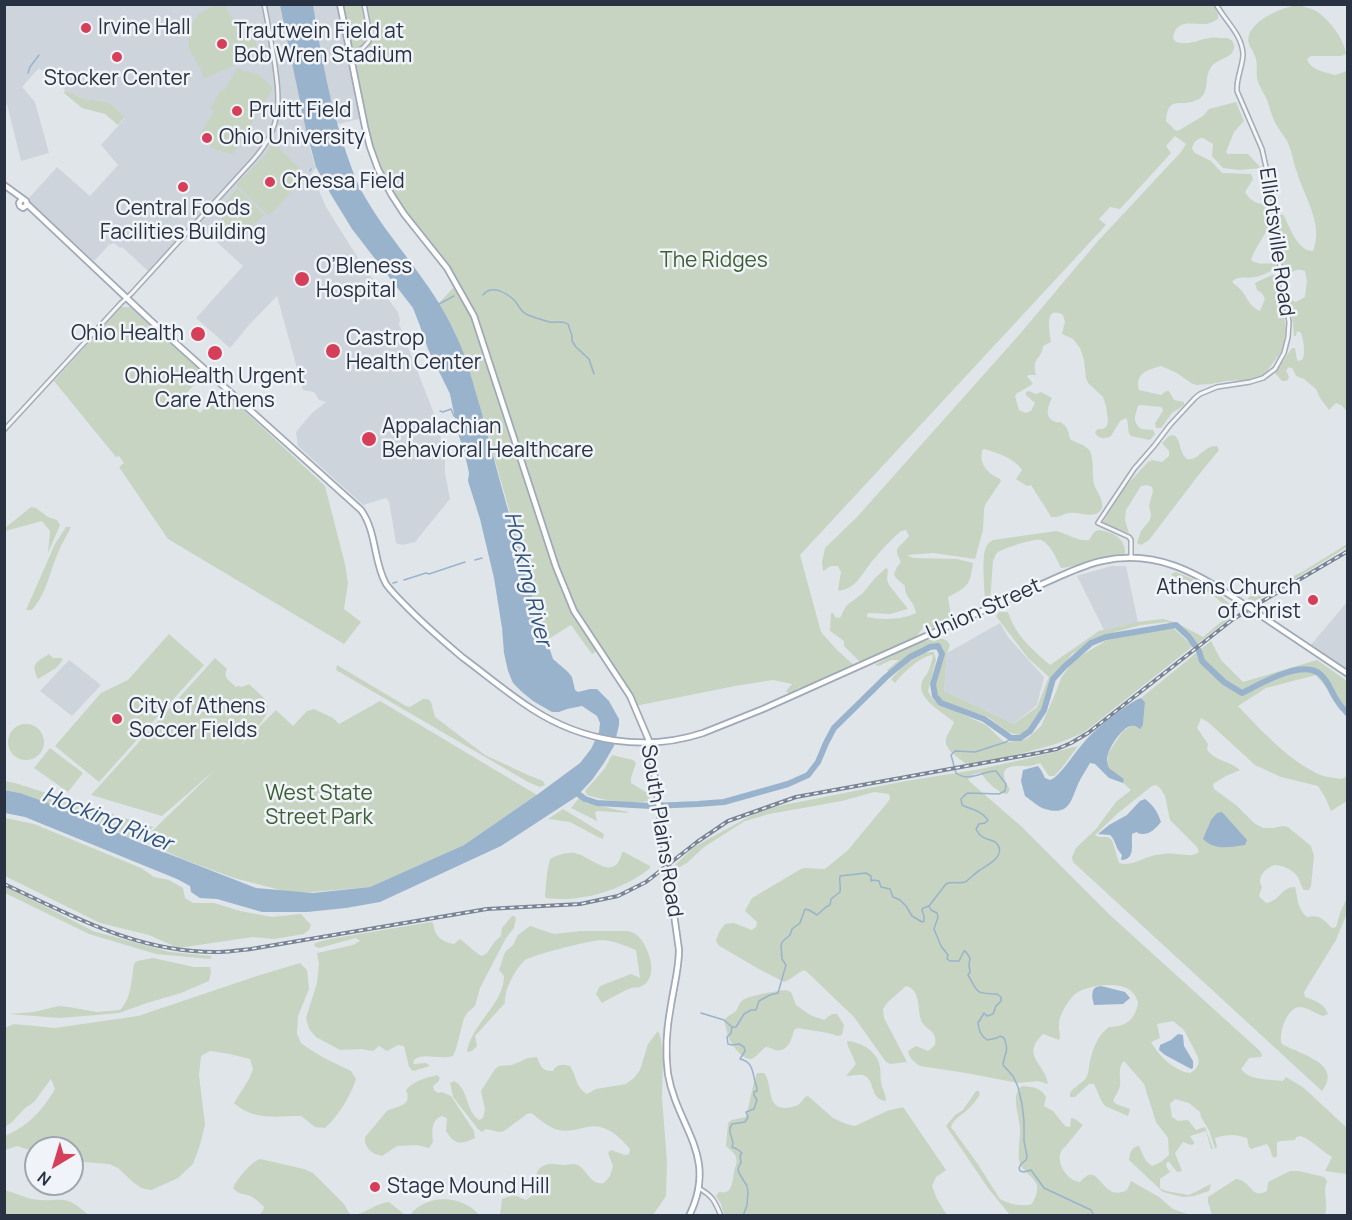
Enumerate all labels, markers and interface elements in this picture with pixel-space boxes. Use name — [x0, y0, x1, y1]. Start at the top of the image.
place label: Irvine Hall — [98, 15, 191, 41]
place label: Trautwein Field at Bob Wren Stadium — [234, 19, 412, 69]
marker: Irvine Hall — [79, 21, 93, 35]
marker: Trautwein Field at Bob Wren Stadium — [215, 37, 229, 51]
marker: Stocker Center — [110, 50, 124, 64]
place label: Stocker Center — [44, 66, 190, 92]
place label: Pruitt Field — [249, 98, 352, 124]
marker: Pruitt Field — [230, 104, 244, 118]
place label: Ohio University — [219, 125, 365, 151]
marker: Ohio University — [200, 131, 214, 145]
street label: Elliotsville Road — [1253, 166, 1299, 318]
place label: Chessa Field — [282, 169, 405, 195]
marker: Chessa Field — [263, 175, 277, 189]
marker: Central Foods Facilities Building — [176, 180, 190, 194]
place label: Central Foods Facilities Building — [100, 196, 266, 246]
park label: The Ridges — [660, 248, 768, 274]
place label: O’Bleness Hospital — [316, 254, 412, 304]
marker: O’Bleness Hospital — [293, 270, 311, 288]
place label: Ohio Health — [71, 321, 184, 347]
marker: Ohio Health — [189, 325, 207, 343]
place label: Castrop Health Center — [346, 326, 481, 376]
marker: Castrop Health Center — [324, 342, 342, 360]
marker: OhioHealth Urgent Care Athens — [206, 344, 224, 362]
place label: OhioHealth Urgent Care Athens — [125, 364, 305, 414]
place label: Appalachian Behavioral Healthcare — [382, 414, 594, 464]
marker: Appalachian Behavioral Healthcare — [360, 430, 378, 448]
water label: Hocking River — [498, 509, 556, 649]
street label: Union Street — [923, 573, 1045, 647]
place label: Athens Church of Christ — [1156, 575, 1301, 625]
marker: Athens Church of Christ — [1306, 593, 1320, 607]
place label: City of Athens Soccer Fields — [129, 694, 266, 744]
marker: City of Athens Soccer Fields — [110, 712, 124, 726]
street label: South Plains Road — [635, 743, 687, 919]
park label: West State Street Park — [265, 781, 373, 831]
water label: Hocking River — [38, 782, 176, 858]
north arrow — [24, 1136, 84, 1196]
text: N — [33, 1166, 55, 1191]
place label: Stage Mound Hill — [387, 1174, 550, 1200]
marker: Stage Mound Hill — [368, 1180, 382, 1194]

